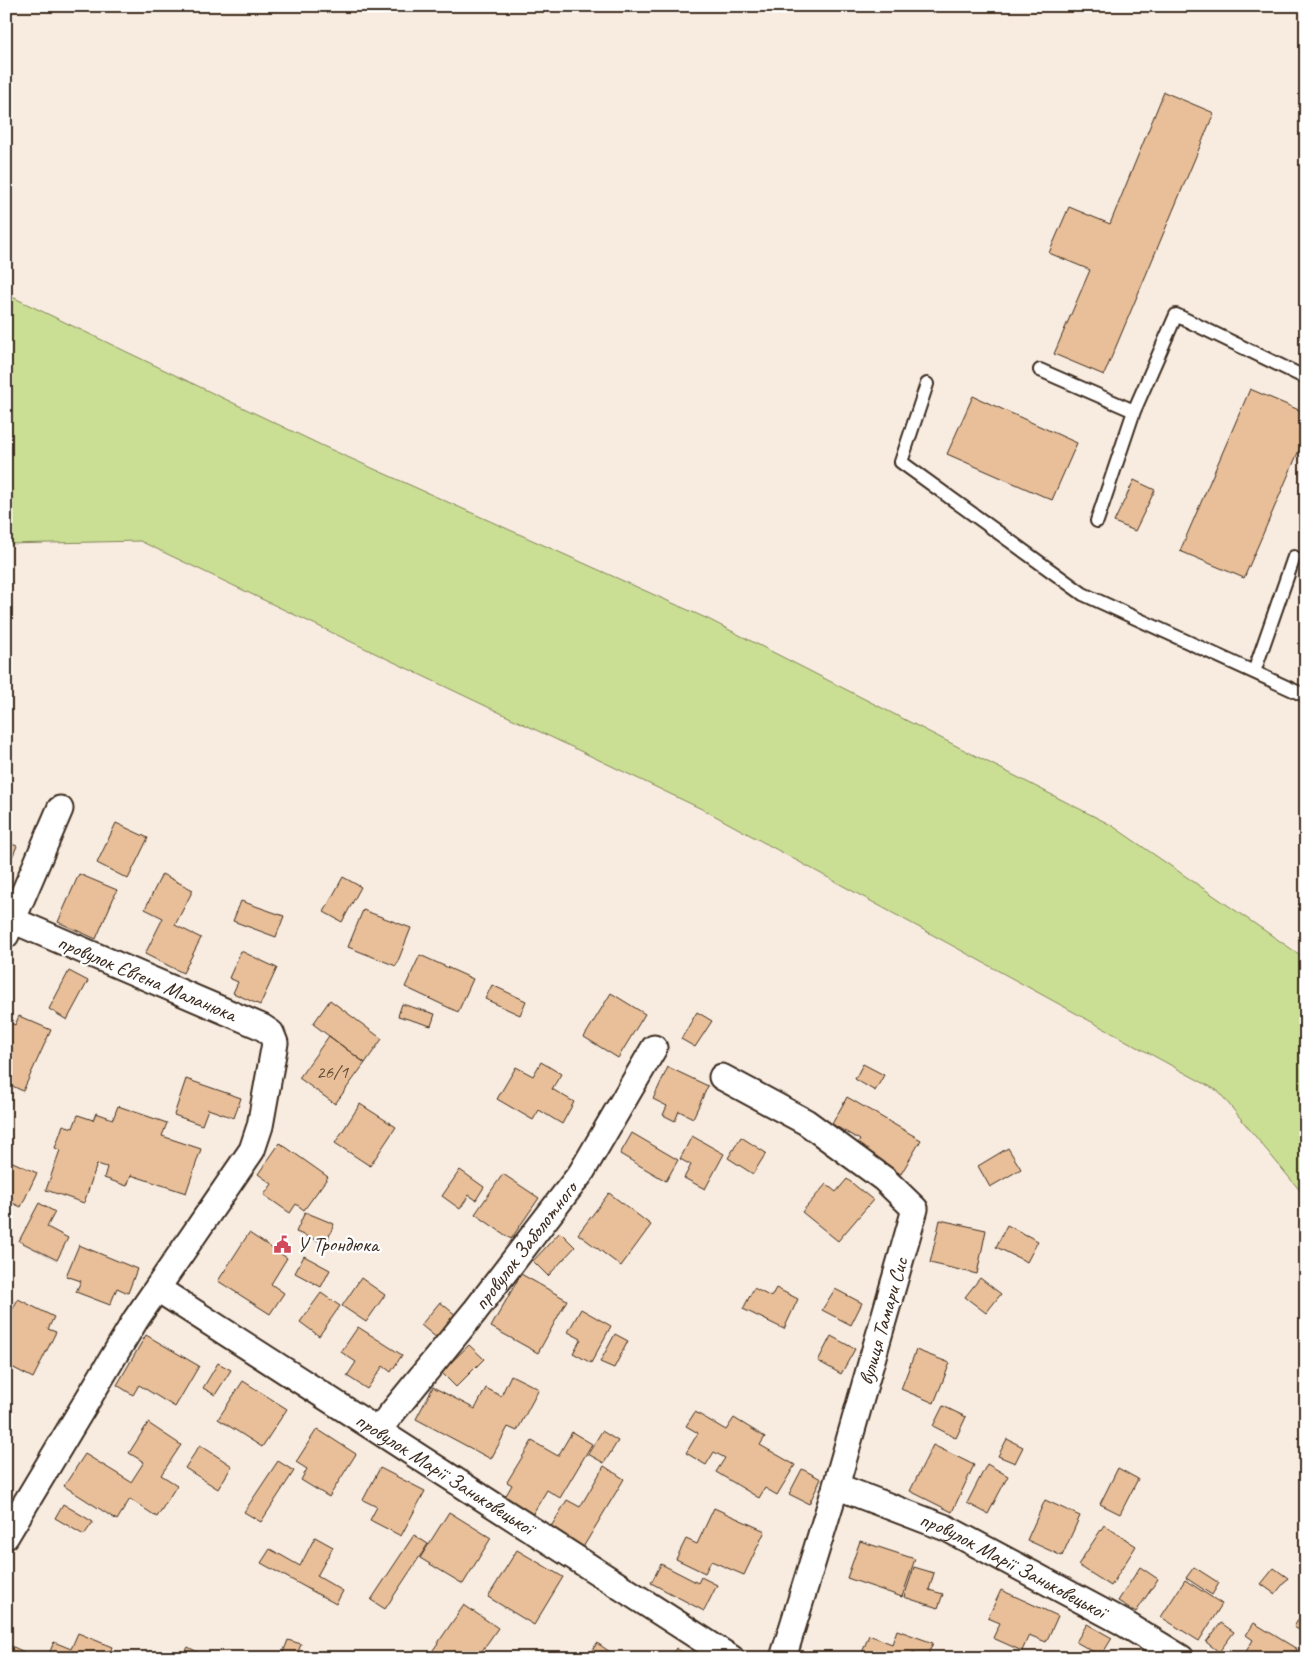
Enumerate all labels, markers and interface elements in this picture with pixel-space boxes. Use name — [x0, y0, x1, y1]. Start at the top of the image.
street label: провулок Євгена Маланюка — [54, 929, 242, 1028]
house number: 26/1 — [316, 1060, 349, 1084]
street label: провулок Заболотного — [468, 1174, 584, 1315]
place label: У Трондюка — [297, 1231, 381, 1257]
public building icon: У Трондюка — [273, 1234, 293, 1254]
street label: вулиця Тамари Сис — [852, 1253, 914, 1388]
street label: провулок Марії Заньковецької — [351, 1407, 542, 1543]
street label: провулок Марії Заньковецької — [916, 1506, 1114, 1626]

